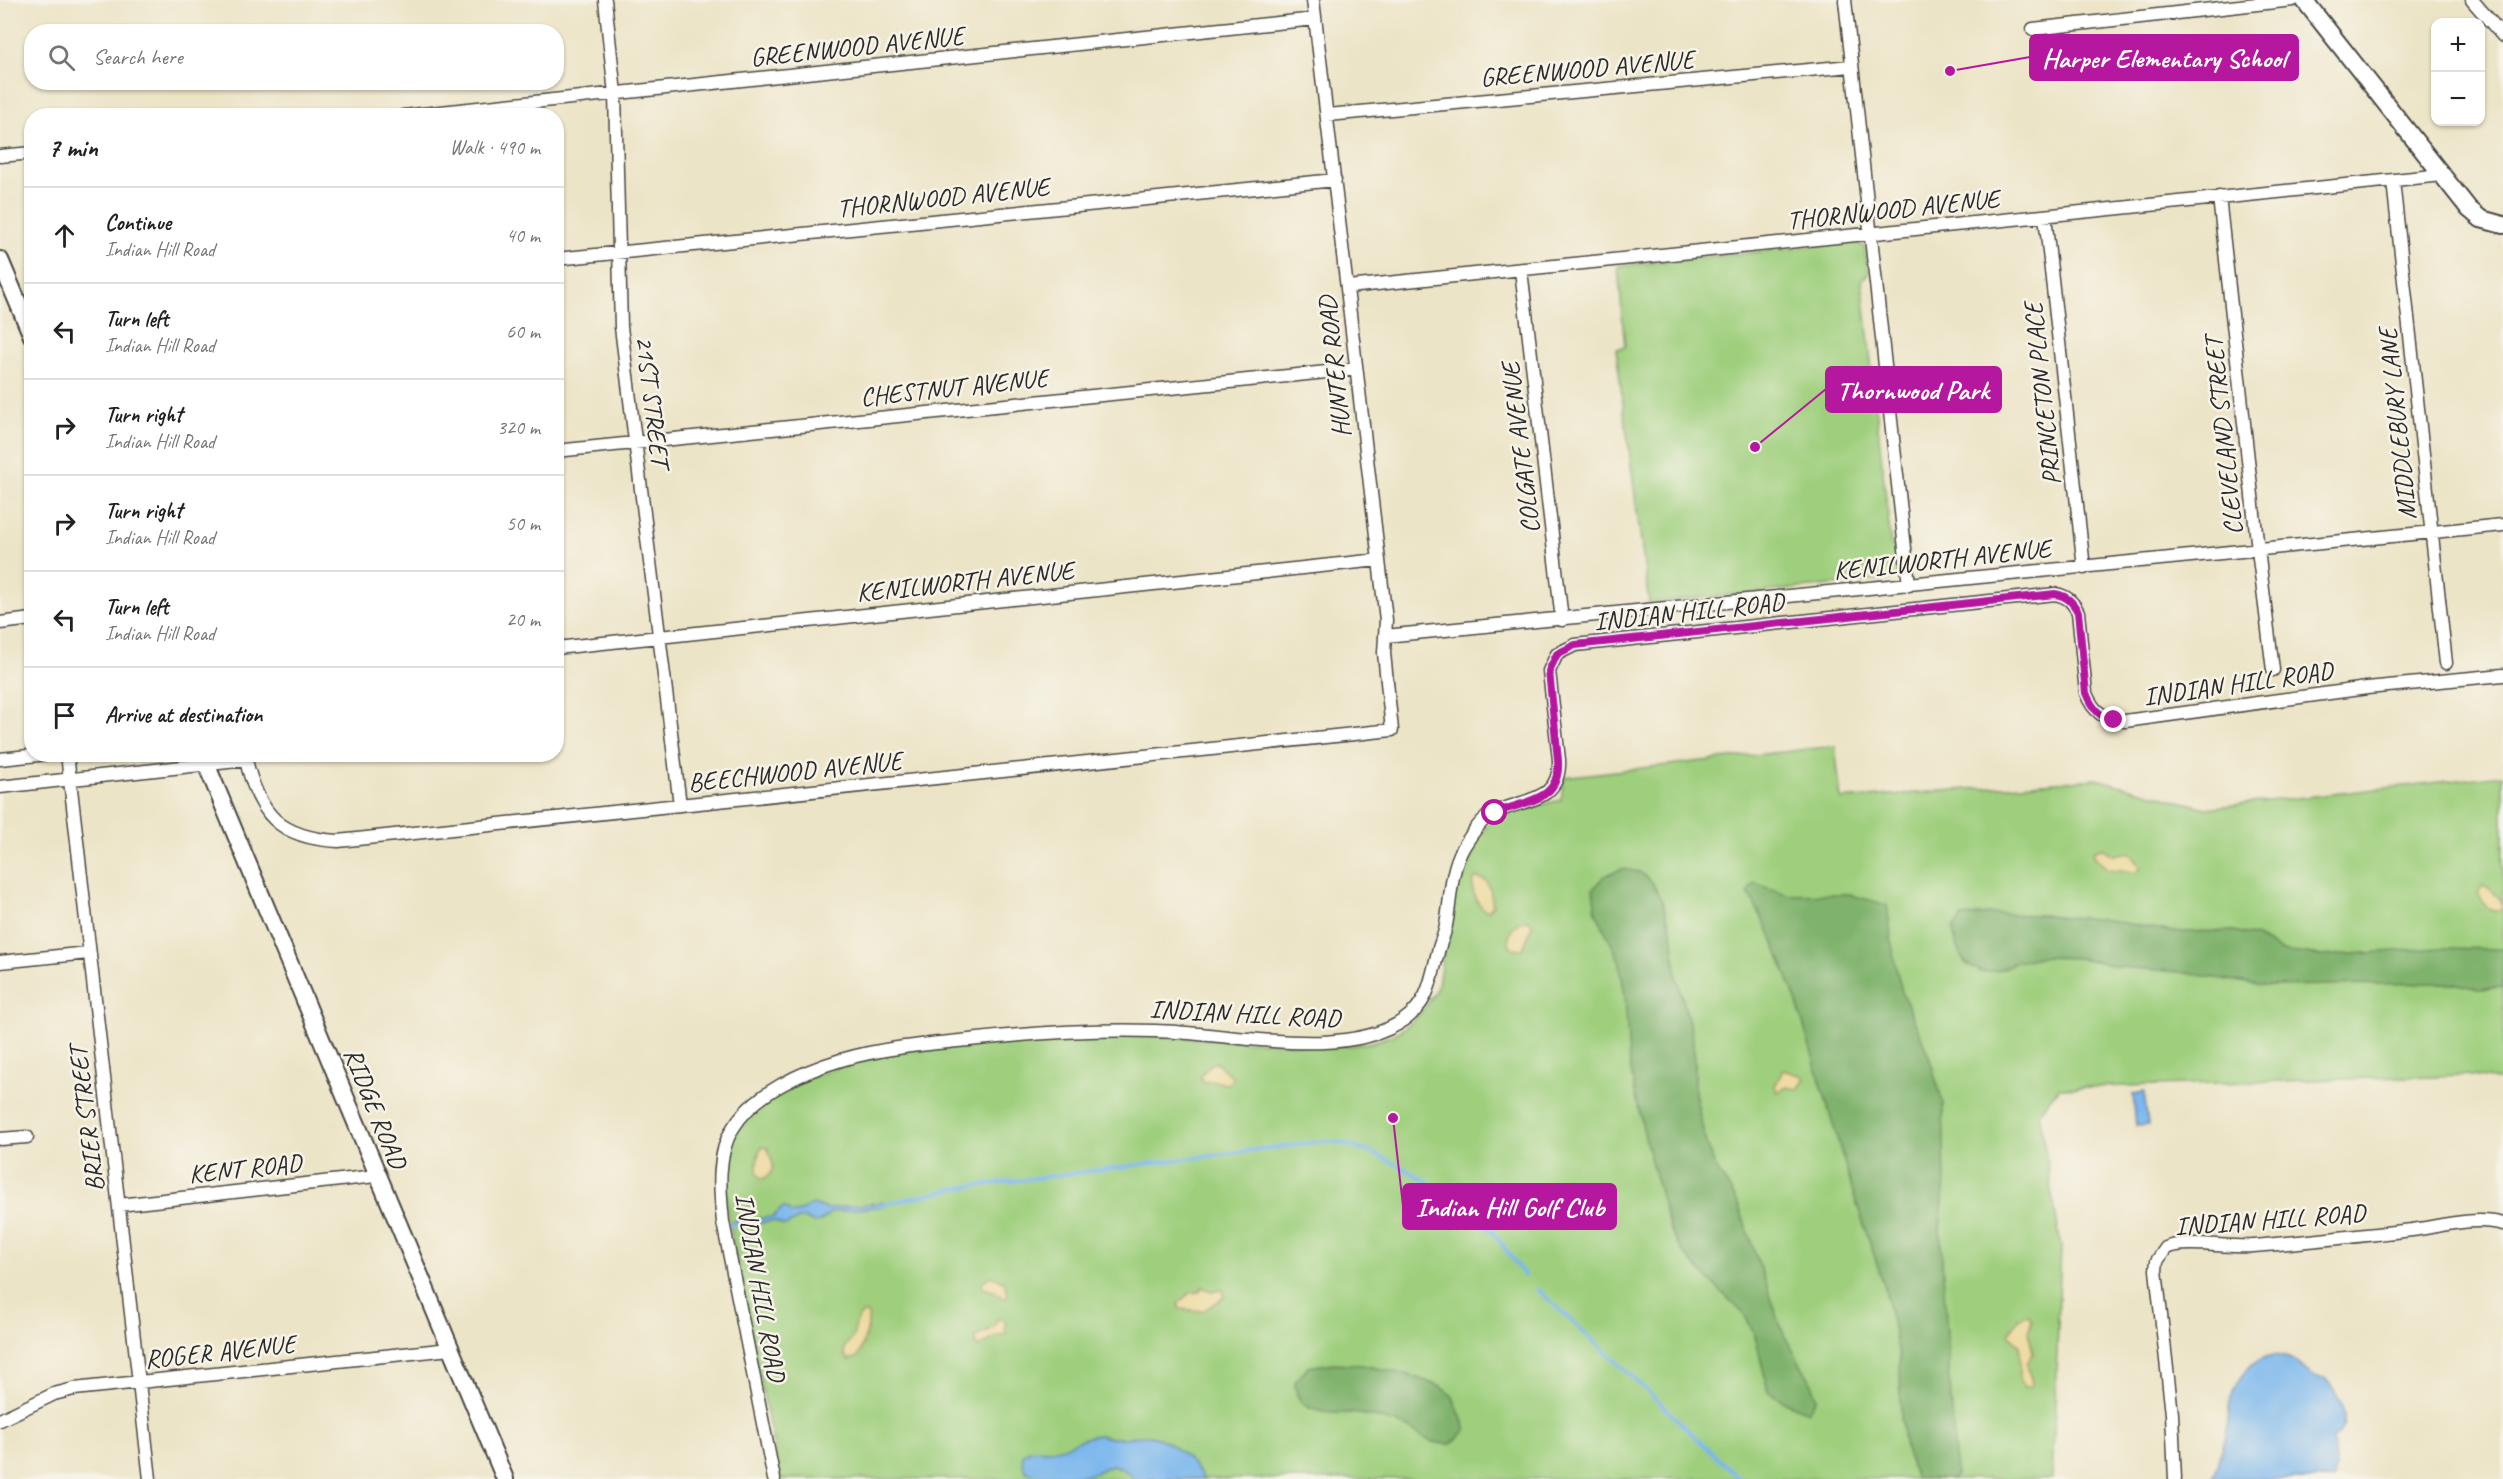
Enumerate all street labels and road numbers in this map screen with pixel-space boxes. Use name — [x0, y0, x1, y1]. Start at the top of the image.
street label: GREENWOOD AVENUE — [749, 18, 969, 74]
street label: GREENWOOD AVENUE — [1479, 42, 1699, 94]
street label: THORNWOOD AVENUE — [835, 170, 1054, 225]
street label: THORNWOOD AVENUE — [1785, 182, 2004, 237]
street label: HUNTER ROAD — [1310, 292, 1358, 439]
street label: PRINCETON PLACE — [2016, 297, 2068, 487]
street label: MIDDLEBURY LANE — [2371, 323, 2424, 521]
street label: CLEVELAND STREET — [2196, 330, 2250, 537]
street label: 21ST STREET — [628, 334, 678, 475]
street label: COLGATE AVENUE — [1493, 357, 1547, 535]
street label: CHESTNUT AVENUE — [859, 361, 1053, 414]
street label: KENILWORTH AVENUE — [1832, 531, 2056, 587]
street label: KENILWORTH AVENUE — [855, 553, 1079, 609]
street label: INDIAN HILL ROAD — [1592, 585, 1788, 638]
street label: INDIAN HILL ROAD — [2141, 654, 2337, 713]
street label: BEECHWOOD AVENUE — [686, 743, 907, 799]
street label: INDIAN HILL ROAD — [1149, 992, 1343, 1035]
street label: BRIER STREET — [61, 1039, 112, 1194]
street label: RIDGE ROAD — [336, 1043, 415, 1175]
street label: KENT ROAD — [187, 1146, 305, 1191]
street label: INDIAN HILL ROAD — [728, 1190, 794, 1386]
street label: INDIAN HILL ROAD — [2174, 1196, 2368, 1243]
street label: ROGER AVENUE — [143, 1327, 301, 1376]

